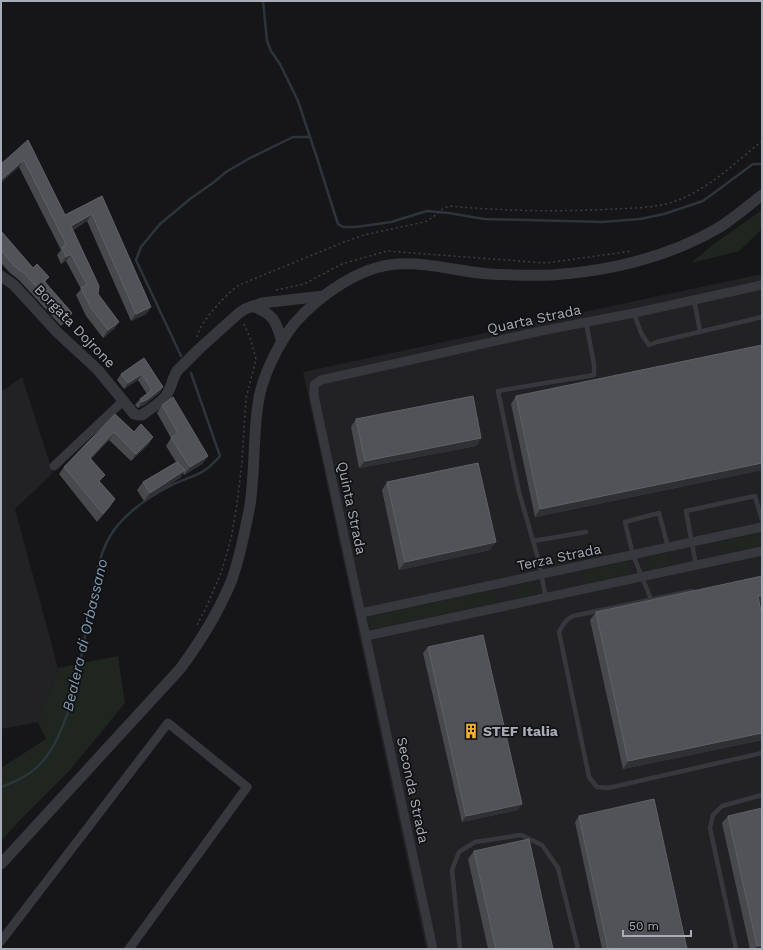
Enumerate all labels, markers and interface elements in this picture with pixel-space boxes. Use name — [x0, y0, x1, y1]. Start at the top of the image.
street label: Borgata Dojrone — [31, 281, 119, 371]
street label: Quarta Strada — [486, 301, 582, 337]
street label: Quinta Strada — [334, 460, 370, 556]
street label: Terza Strada — [515, 540, 603, 574]
water label: Bealera di Orbassano — [59, 557, 111, 713]
building icon: STEF Italia — [462, 722, 480, 740]
place label: STEF Italia — [483, 723, 559, 739]
street label: Seconda Strada — [394, 735, 432, 845]
scale bar — [623, 912, 691, 938]
text: 50 m — [629, 919, 659, 933]

